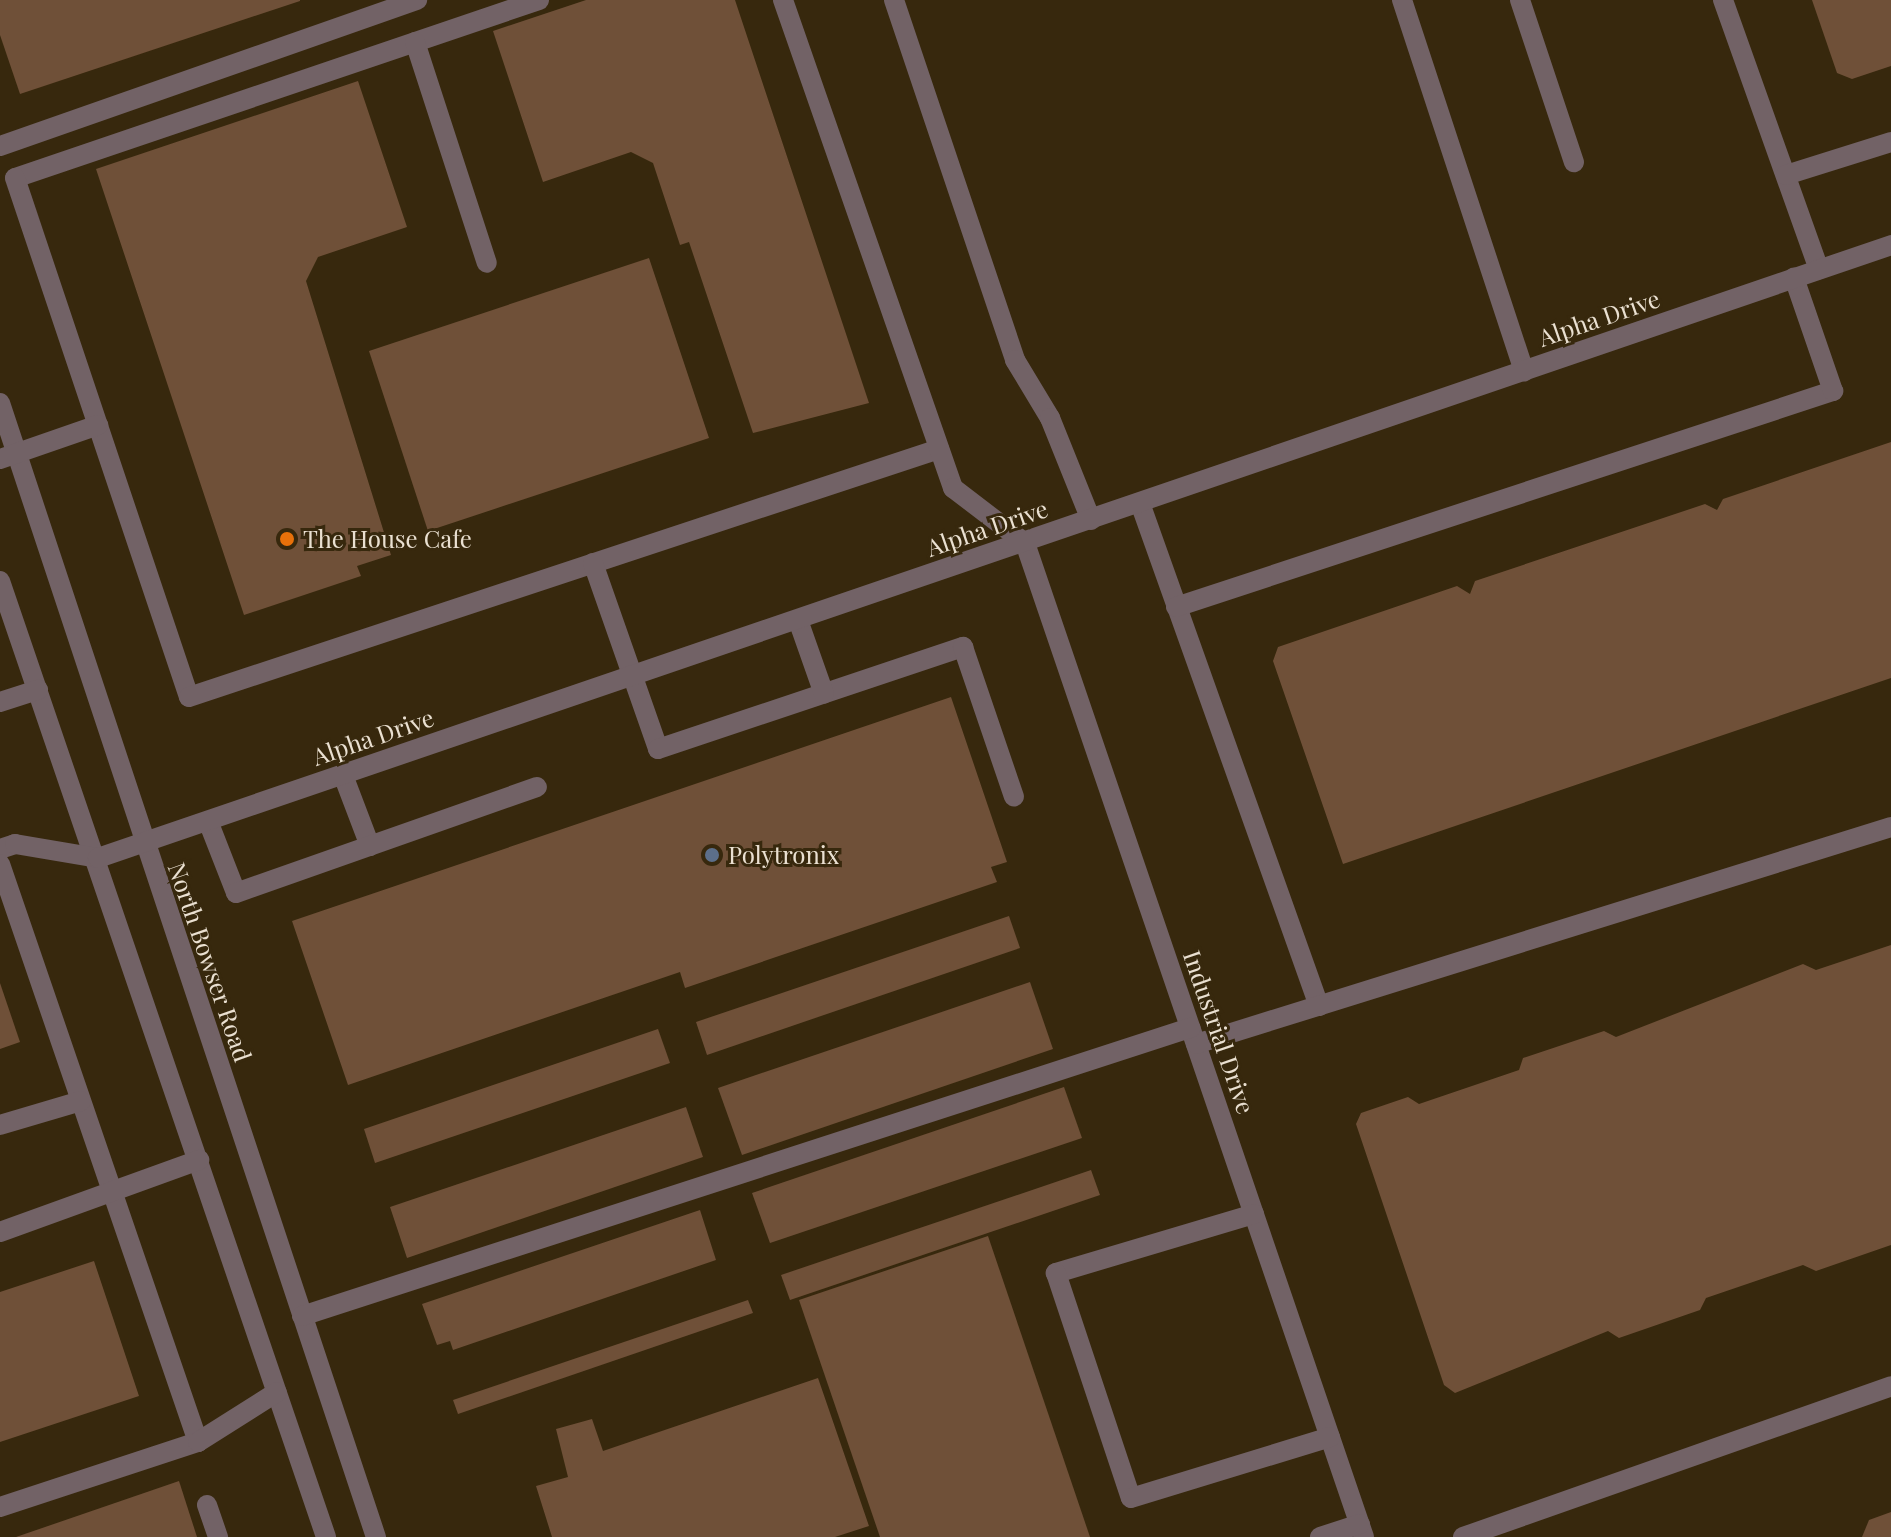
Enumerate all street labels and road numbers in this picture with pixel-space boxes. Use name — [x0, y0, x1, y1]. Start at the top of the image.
street label: Alpha Drive — [1534, 284, 1664, 352]
street label: Alpha Drive — [922, 494, 1052, 562]
street label: Alpha Drive — [308, 703, 438, 771]
street label: North Bowser Road — [162, 858, 258, 1066]
street label: Industrial Drive — [1178, 947, 1260, 1117]

